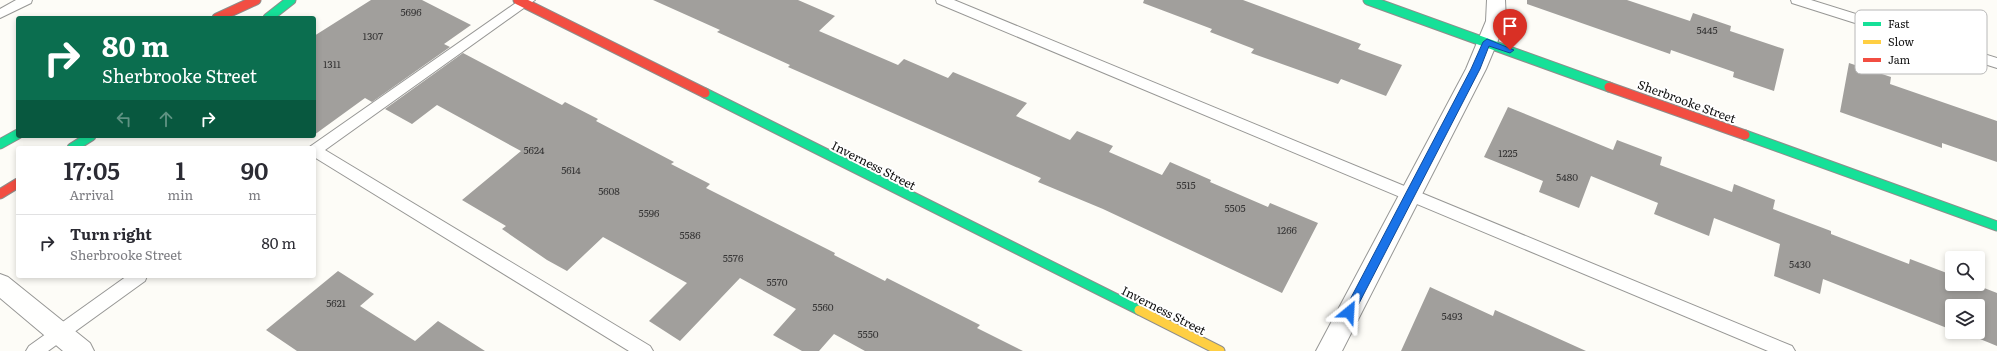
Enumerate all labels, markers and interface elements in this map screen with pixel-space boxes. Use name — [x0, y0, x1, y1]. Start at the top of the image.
house number: 5696 — [400, 4, 422, 19]
pin — [1493, 9, 1527, 50]
legend — [1855, 10, 1987, 74]
icon: arrive — [1499, 15, 1521, 37]
text: Fast — [1888, 15, 1910, 31]
house number: 5445 — [1696, 22, 1718, 37]
text: 80 m — [102, 24, 169, 66]
house number: 1307 — [363, 28, 383, 43]
icon: right — [36, 32, 88, 84]
text: Slow — [1888, 33, 1914, 49]
text: Jam — [1888, 51, 1911, 67]
house number: 1311 — [323, 56, 341, 71]
text: Sherbrooke Street — [102, 62, 257, 89]
street label: Sherbrooke Street — [1635, 75, 1739, 127]
icon: left — [113, 108, 135, 130]
icon: ahead — [155, 108, 177, 130]
icon: right — [197, 108, 219, 130]
street label: Inverness Street — [829, 136, 919, 194]
house number: 5624 — [523, 142, 545, 157]
house number: 1225 — [1498, 145, 1518, 160]
text: 17:05 — [64, 152, 120, 187]
text: 1 — [175, 152, 185, 187]
text: 90 — [241, 152, 268, 187]
house number: 5614 — [561, 162, 581, 177]
house number: 5480 — [1556, 169, 1578, 184]
house number: 5515 — [1176, 177, 1196, 192]
house number: 5608 — [598, 183, 620, 198]
text: Arrival — [70, 185, 114, 204]
text: min — [168, 185, 193, 204]
text: m — [248, 185, 261, 204]
house number: 5505 — [1224, 200, 1246, 215]
house number: 5596 — [639, 205, 660, 220]
text: Turn right — [70, 222, 152, 245]
house number: 1266 — [1277, 222, 1298, 237]
house number: 5586 — [679, 227, 701, 242]
text: 80 m — [262, 231, 296, 254]
icon: right — [36, 232, 58, 254]
text: Sherbrooke Street — [70, 245, 182, 264]
house number: 5576 — [723, 250, 744, 265]
map controls — [1945, 251, 1985, 339]
button: search — [1945, 251, 1985, 291]
house number: 5430 — [1789, 256, 1811, 271]
house number: 5570 — [767, 274, 788, 289]
street label: Inverness Street — [1119, 281, 1209, 339]
position arrow — [1328, 291, 1370, 333]
house number: 5621 — [326, 295, 346, 310]
house number: 5560 — [812, 299, 834, 314]
button: layers — [1945, 299, 1985, 339]
house number: 5493 — [1441, 308, 1463, 323]
house number: 5550 — [857, 326, 879, 341]

